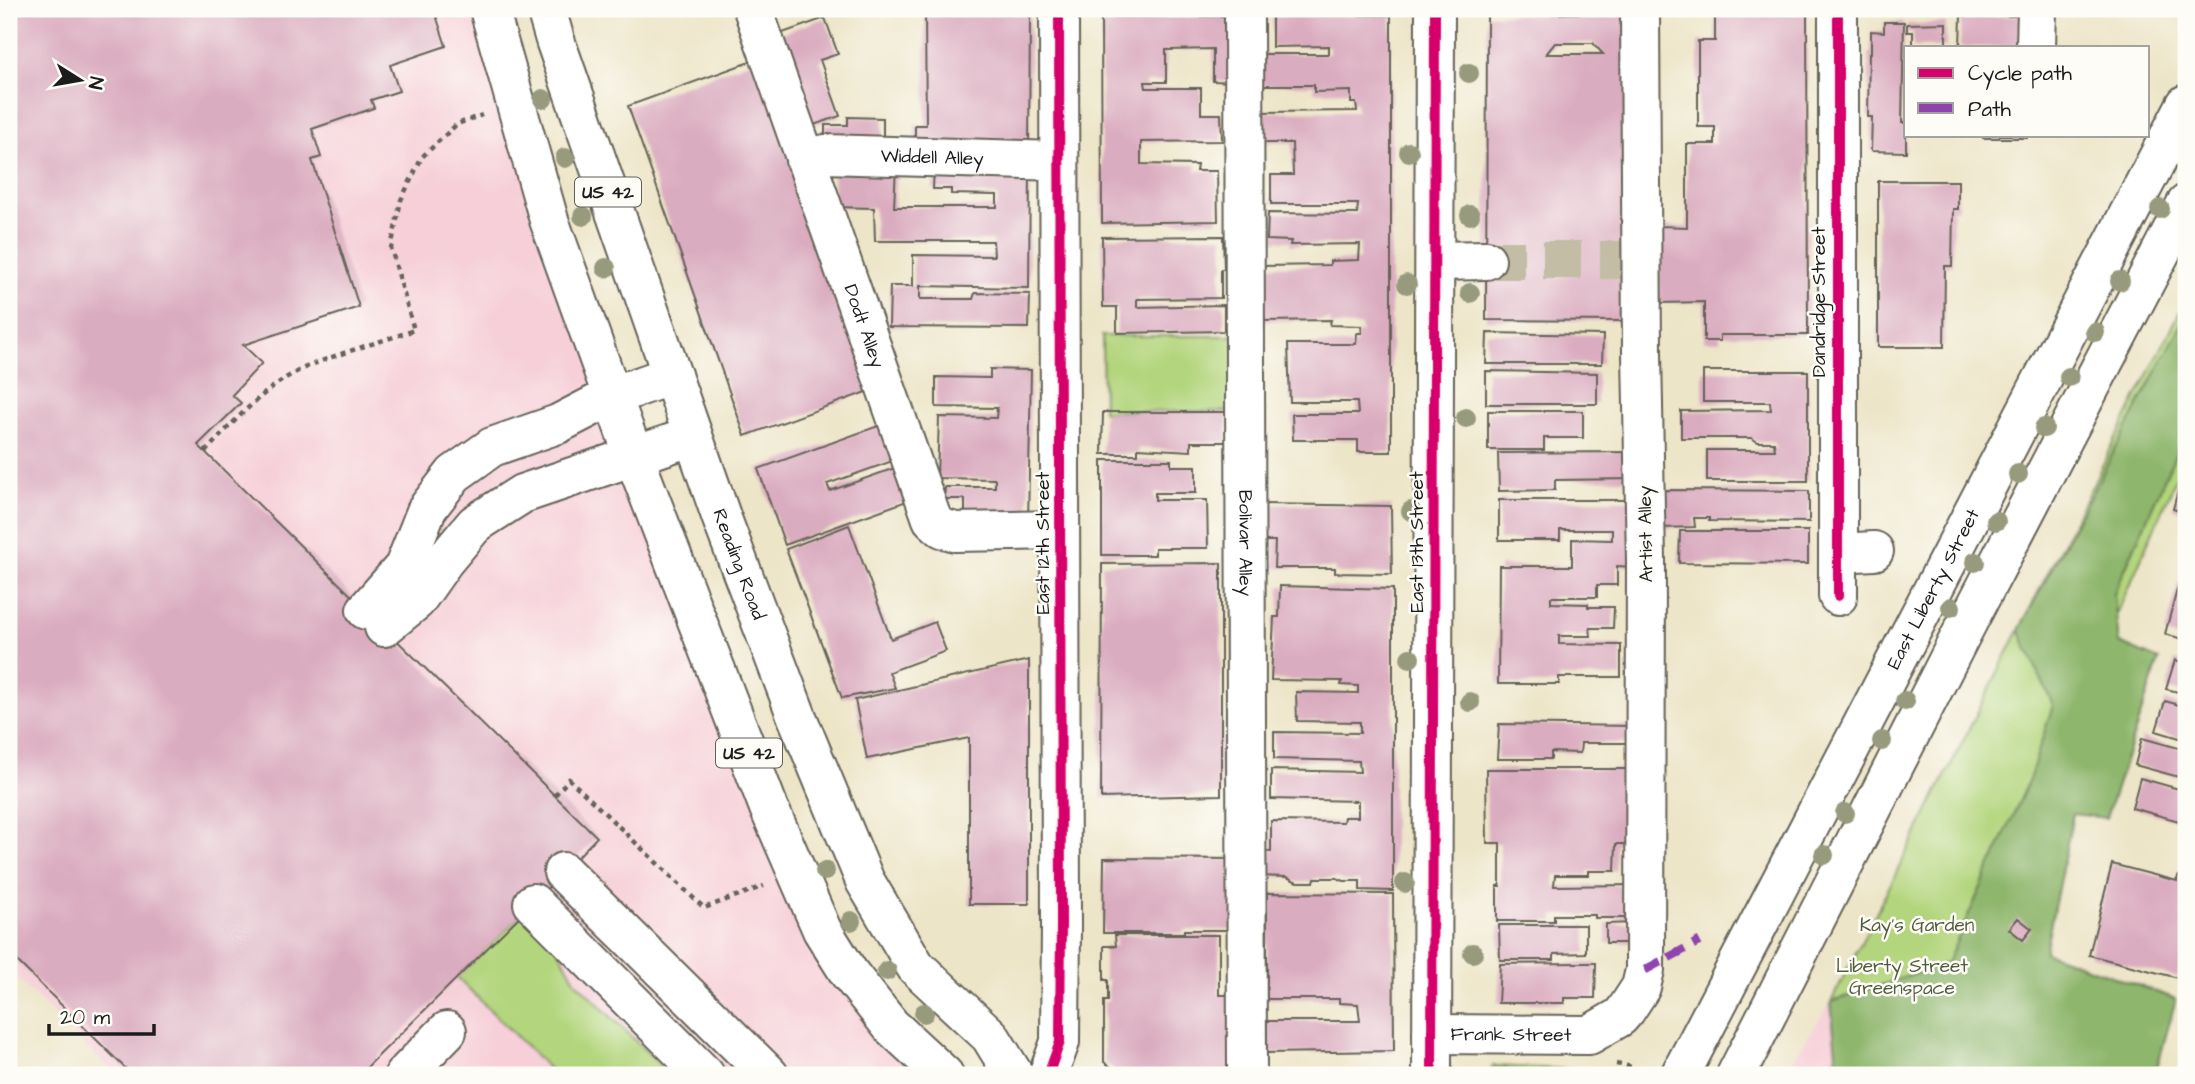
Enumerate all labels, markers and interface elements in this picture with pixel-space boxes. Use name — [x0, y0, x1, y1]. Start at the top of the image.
north arrow — [46, 46, 116, 116]
legend — [1904, 46, 2150, 136]
text: Cycle path — [1968, 59, 2073, 90]
text: N — [81, 75, 110, 91]
text: Path — [1968, 95, 2012, 124]
street label: Widdell Alley — [880, 142, 985, 173]
road number: US 42 — [575, 177, 641, 206]
street label: Dandridge Street — [1806, 226, 1834, 377]
street label: Dodt Alley — [837, 281, 892, 372]
street label: East 13th Street — [1404, 471, 1431, 613]
street label: East 12th Street — [1030, 472, 1057, 614]
street label: Artist Alley — [1632, 485, 1661, 583]
street label: Bolivar Alley — [1231, 490, 1259, 597]
street label: East Liberty Street — [1880, 504, 1986, 674]
street label: Reading Road — [706, 505, 773, 624]
road number: US 42 — [716, 738, 782, 768]
park label: Kay’s Garden — [1860, 912, 1974, 940]
park label: Liberty Street Greenspace — [1836, 953, 1968, 1002]
scale bar — [49, 993, 154, 1037]
text: 20 m — [60, 1003, 111, 1032]
street label: Frank Street — [1451, 1021, 1572, 1048]

